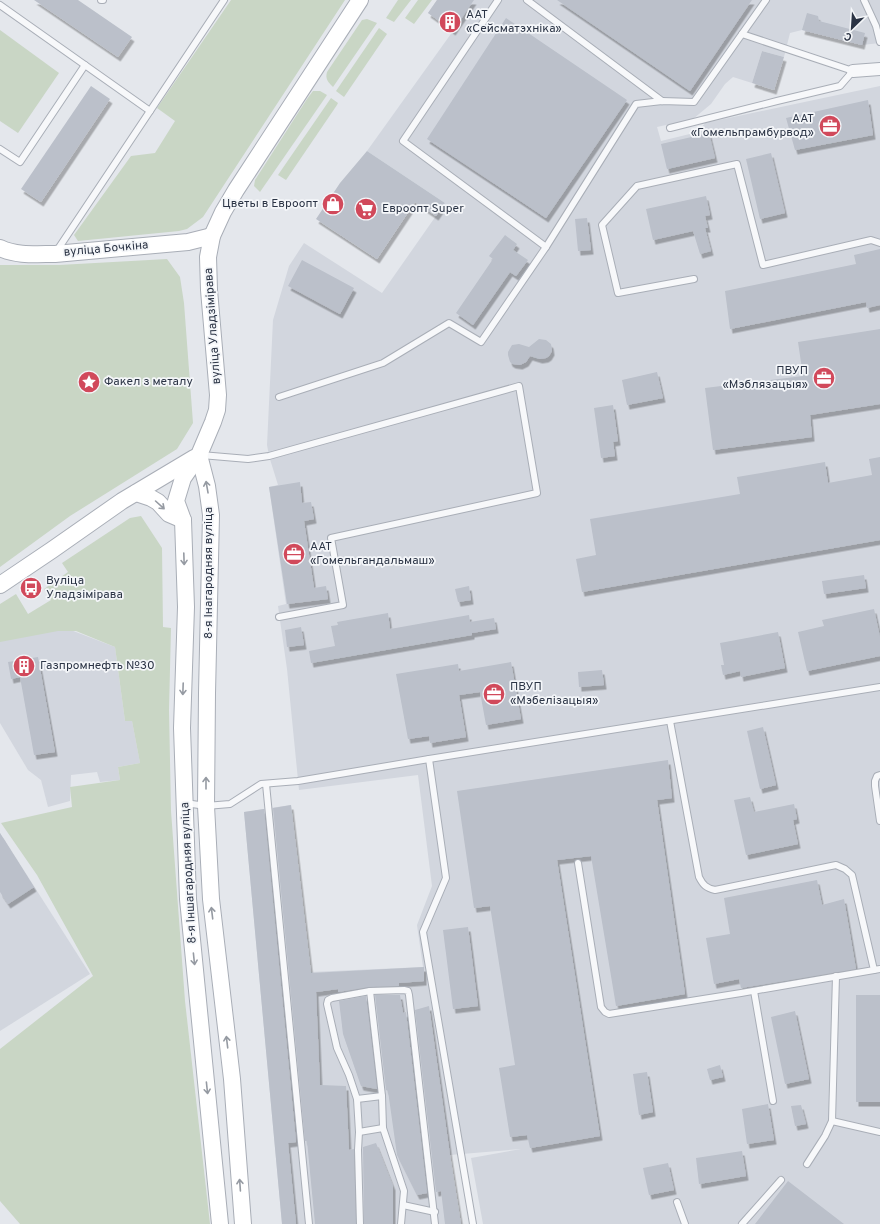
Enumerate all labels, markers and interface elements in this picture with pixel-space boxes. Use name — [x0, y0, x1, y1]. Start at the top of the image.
place label: ААТ «Сейсматэхніка» — [466, 7, 562, 37]
north arrow — [832, 8, 872, 48]
building icon: ААТ «Сейсматэхніка» — [437, 9, 463, 35]
text: С — [842, 28, 854, 44]
place label: ААТ «Гомельпрамбурвод» — [691, 111, 814, 141]
office icon: ААТ «Гомельпрамбурвод» — [817, 113, 843, 139]
shop icon: Цветы в Евроопт — [320, 191, 346, 217]
place label: Цветы в Евроопт — [222, 196, 319, 212]
supermarket icon: Евроопт Super — [353, 196, 379, 222]
place label: Евроопт Super — [382, 201, 464, 217]
street label: вуліца Бочкіна — [63, 237, 149, 261]
street label: вуліца Уладзімірава — [201, 267, 225, 385]
place label: ПВУП «Мэблязацыя» — [722, 363, 808, 393]
office icon: ПВУП «Мэблязацыя» — [811, 365, 837, 391]
place icon: Факел з металу — [76, 369, 102, 395]
place label: Факел з металу — [104, 374, 193, 390]
one-way arrow — [203, 481, 211, 494]
one-way arrow — [155, 500, 166, 509]
street label: 8-я Інагародняя вуліца — [201, 507, 217, 639]
place label: ААТ «Гомельгандальмаш» — [310, 539, 435, 569]
office icon: ААТ «Гомельгандальмаш» — [281, 541, 307, 567]
one-way arrow — [180, 552, 188, 565]
place label: Вуліца Уладзімірава — [46, 573, 123, 603]
bus stop icon: Вуліца Уладзімірава — [18, 575, 44, 601]
building icon: Газпромнефть №30 — [11, 653, 37, 679]
place label: Газпромнефть №30 — [40, 658, 155, 674]
place label: ПВУП «Мэбелізацыя» — [510, 679, 598, 709]
office icon: ПВУП «Мэбелізацыя» — [481, 681, 507, 707]
one-way arrow — [179, 682, 187, 695]
one-way arrow — [202, 777, 210, 790]
street label: 8-я Іншагародняя вуліца — [177, 802, 201, 944]
one-way arrow — [208, 907, 216, 920]
one-way arrow — [190, 952, 198, 965]
one-way arrow — [223, 1036, 231, 1049]
one-way arrow — [203, 1081, 210, 1094]
one-way arrow — [236, 1179, 243, 1192]

